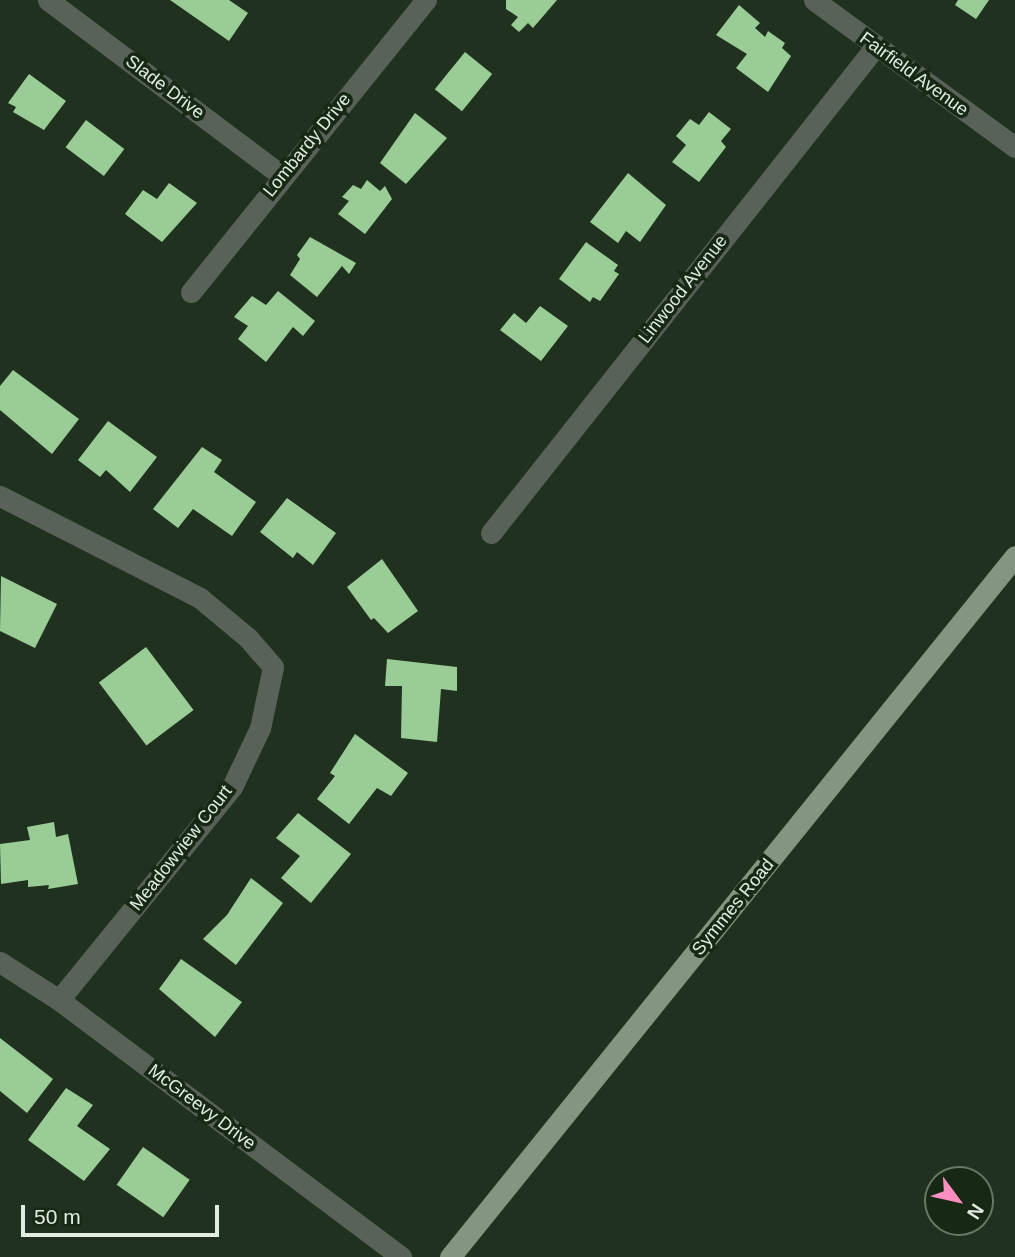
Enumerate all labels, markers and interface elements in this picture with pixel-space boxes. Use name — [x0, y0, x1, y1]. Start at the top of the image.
street label: Fairfield Avenue — [855, 27, 973, 121]
street label: Slade Drive — [121, 50, 209, 124]
street label: Lombardy Drive — [259, 89, 355, 201]
street label: Linwood Avenue — [634, 230, 732, 348]
street label: Meadowview Court — [125, 781, 237, 915]
street label: Symmes Road — [687, 854, 779, 960]
street label: McGreevy Drive — [144, 1060, 260, 1154]
north arrow — [924, 1166, 994, 1236]
scale bar — [24, 1190, 222, 1234]
text: N — [963, 1200, 988, 1223]
text: 50 m — [34, 1205, 81, 1228]

